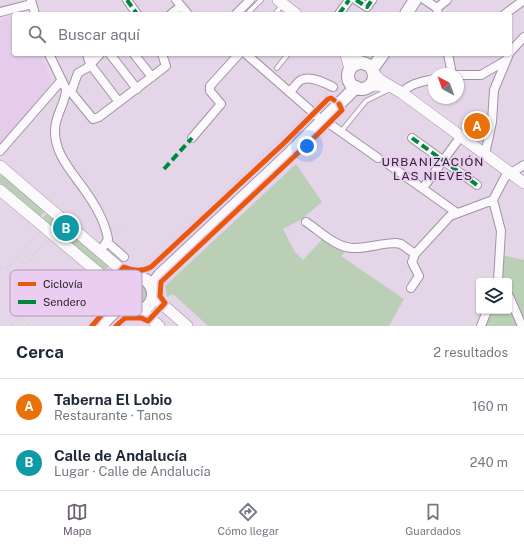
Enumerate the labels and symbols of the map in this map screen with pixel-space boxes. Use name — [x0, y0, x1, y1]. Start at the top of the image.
north arrow — [428, 68, 464, 104]
pin: A — [464, 111, 490, 141]
your location — [297, 136, 317, 156]
district label: URBANIZACIÓN LAS NIEVES — [382, 155, 484, 183]
pin: B — [53, 213, 79, 243]
legend — [10, 270, 142, 316]
text: Ciclovía — [43, 278, 83, 290]
text: Sendero — [43, 296, 86, 308]

